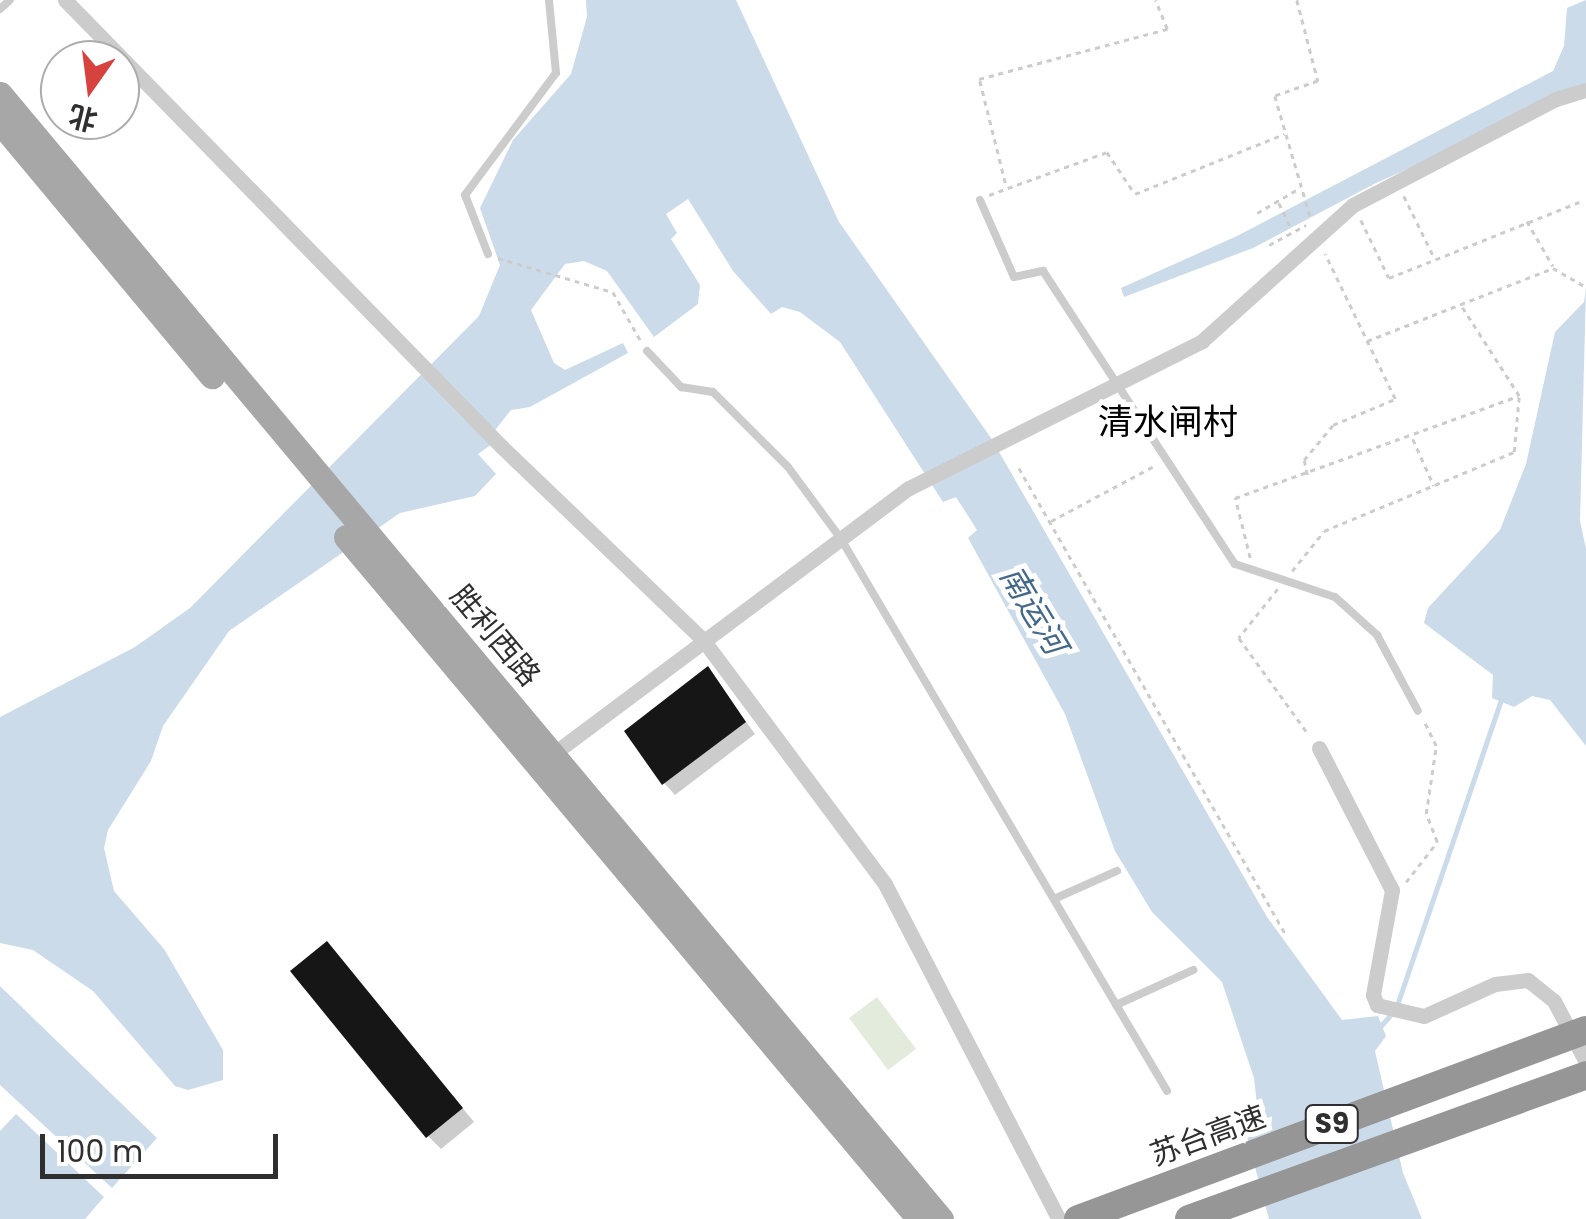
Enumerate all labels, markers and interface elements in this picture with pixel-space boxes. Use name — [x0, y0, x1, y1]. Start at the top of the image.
north arrow — [40, 40, 140, 140]
text: 北 — [65, 95, 101, 140]
district label: 清水闸村 — [1098, 401, 1238, 443]
water label: 南运河 — [992, 559, 1074, 661]
street label: 胜利西路 — [443, 578, 547, 694]
street label: 苏台高速 — [1145, 1099, 1271, 1173]
road number: S9 — [1304, 1101, 1360, 1147]
scale bar — [45, 1114, 282, 1176]
text: 100 m — [57, 1130, 143, 1173]

